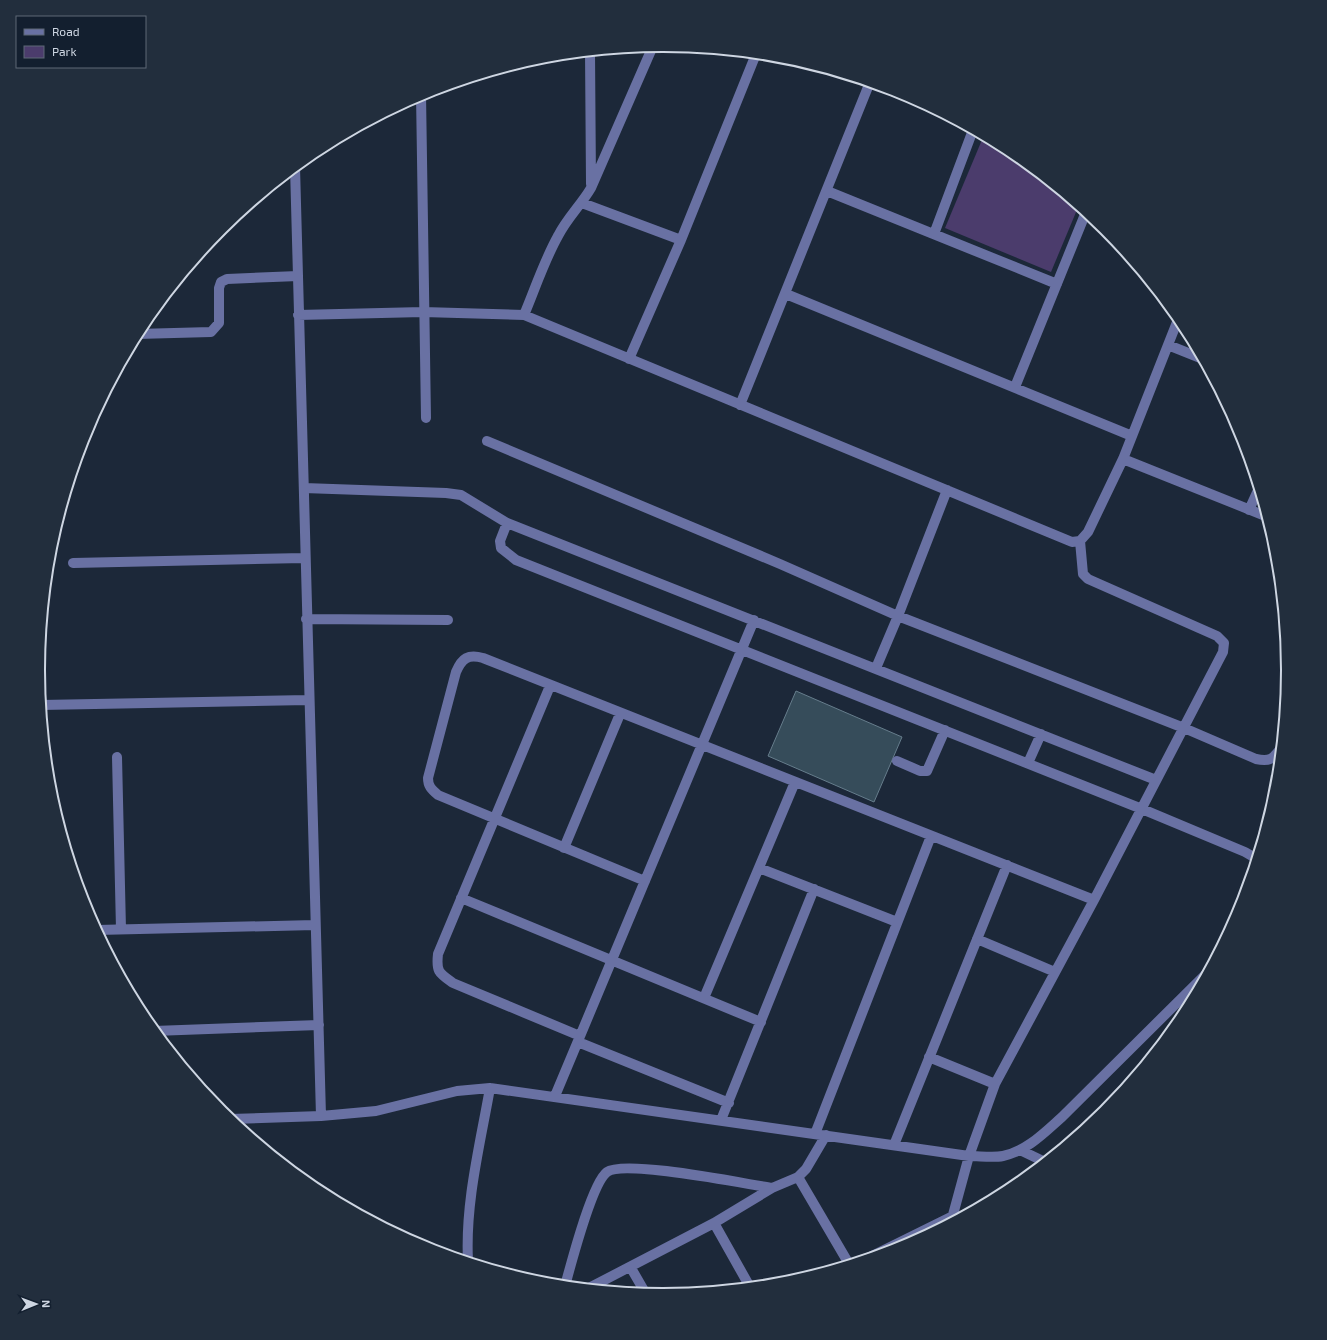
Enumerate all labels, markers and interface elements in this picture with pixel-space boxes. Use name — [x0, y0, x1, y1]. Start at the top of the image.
legend — [16, 16, 146, 68]
text: Road — [52, 24, 80, 38]
text: Park — [52, 44, 77, 58]
north arrow — [16, 1284, 56, 1324]
text: N — [40, 1300, 53, 1308]

